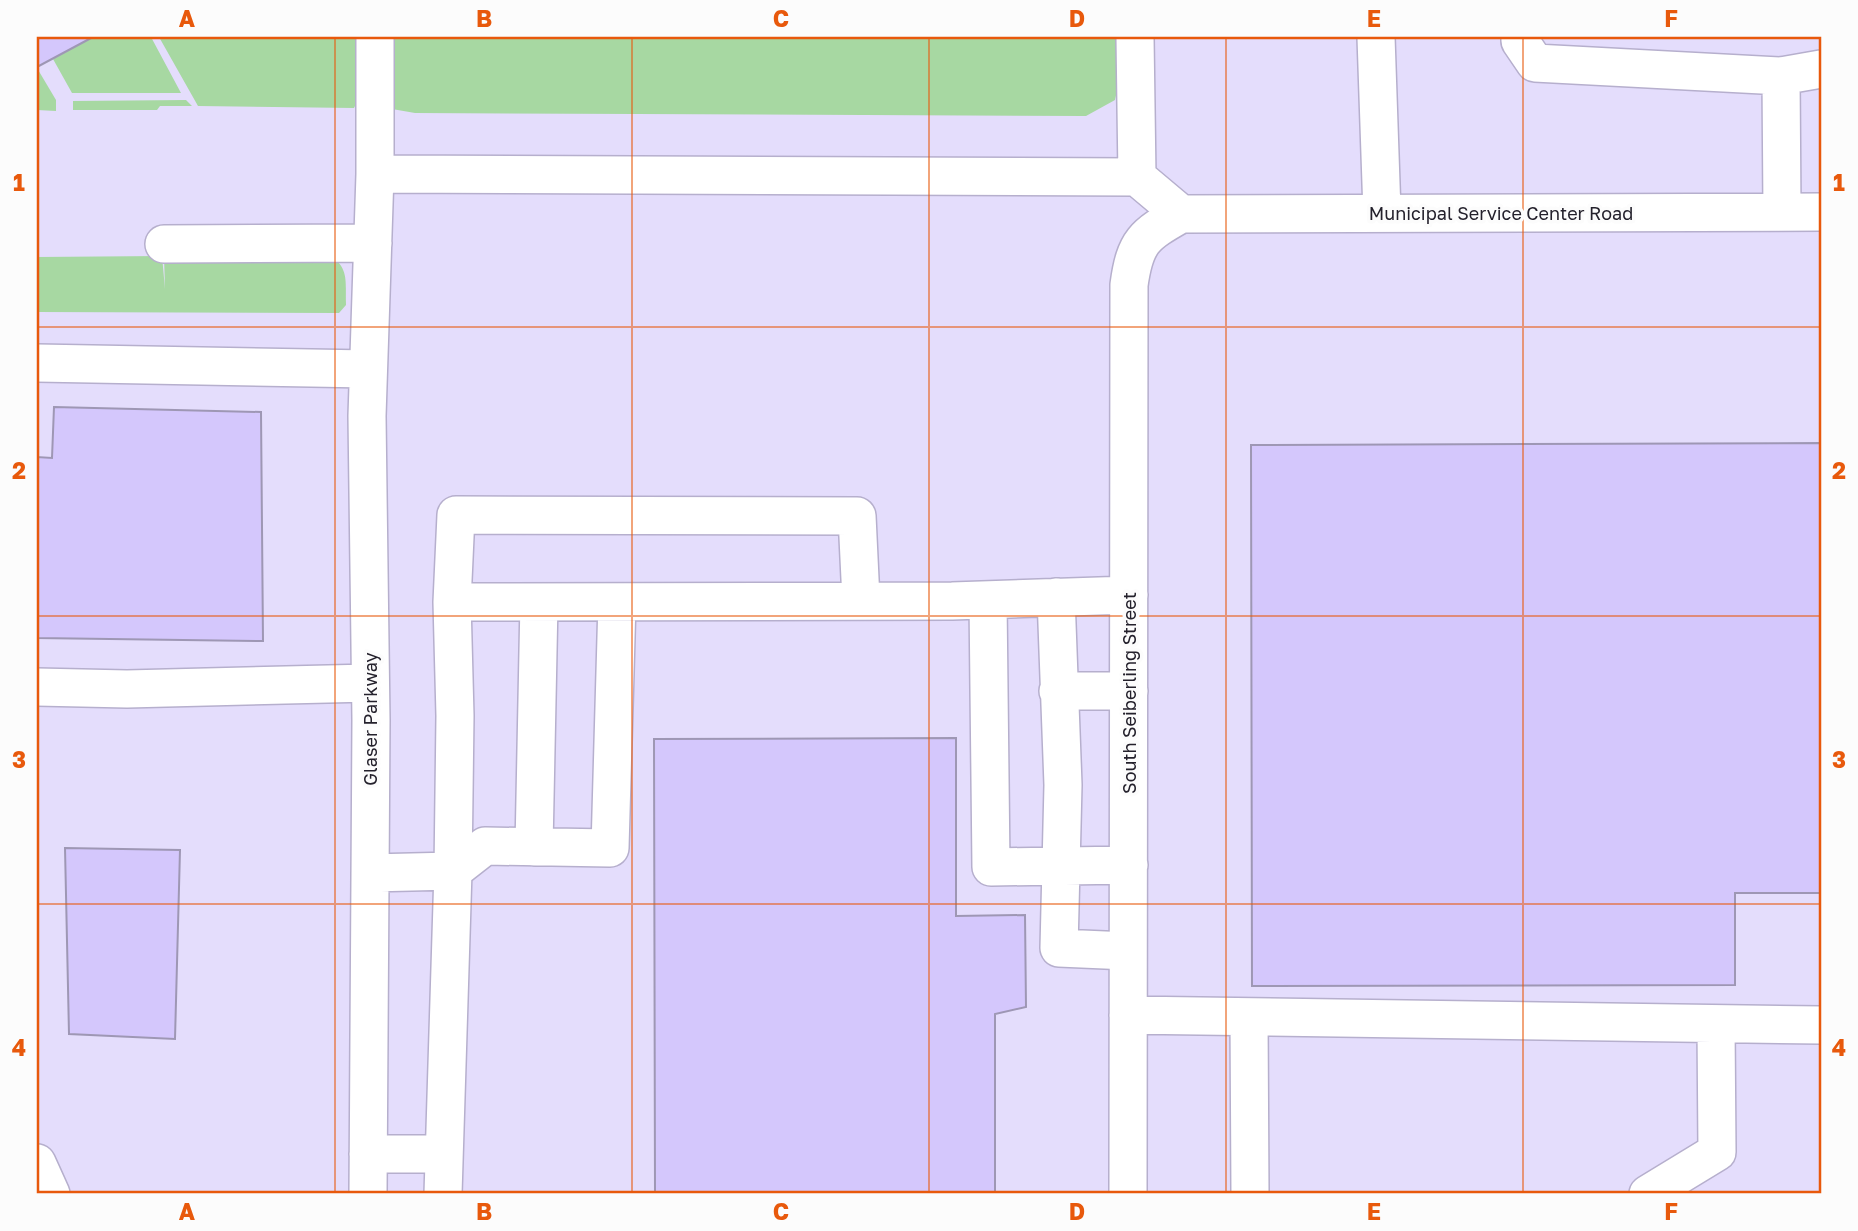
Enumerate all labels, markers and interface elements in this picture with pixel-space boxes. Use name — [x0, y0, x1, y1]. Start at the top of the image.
text: A — [179, 4, 196, 32]
text: B — [476, 4, 492, 32]
text: C — [773, 4, 789, 32]
text: D — [1069, 4, 1085, 32]
text: E — [1367, 4, 1381, 32]
text: F — [1664, 4, 1678, 32]
text: 1 — [13, 168, 25, 196]
text: 1 — [1833, 168, 1845, 196]
street label: Municipal Service Center Road — [1369, 202, 1633, 224]
text: 2 — [12, 456, 26, 484]
text: 2 — [1832, 456, 1846, 484]
street label: South Seiberling Street — [1118, 592, 1140, 794]
street label: Glaser Parkway — [359, 652, 381, 786]
text: 3 — [12, 745, 26, 773]
text: 3 — [1832, 745, 1846, 773]
text: 4 — [12, 1033, 26, 1061]
text: 4 — [1832, 1033, 1846, 1061]
text: A — [179, 1197, 196, 1225]
text: B — [476, 1197, 492, 1225]
text: C — [773, 1197, 789, 1225]
text: D — [1069, 1197, 1085, 1225]
text: E — [1367, 1197, 1381, 1225]
text: F — [1664, 1197, 1678, 1225]

